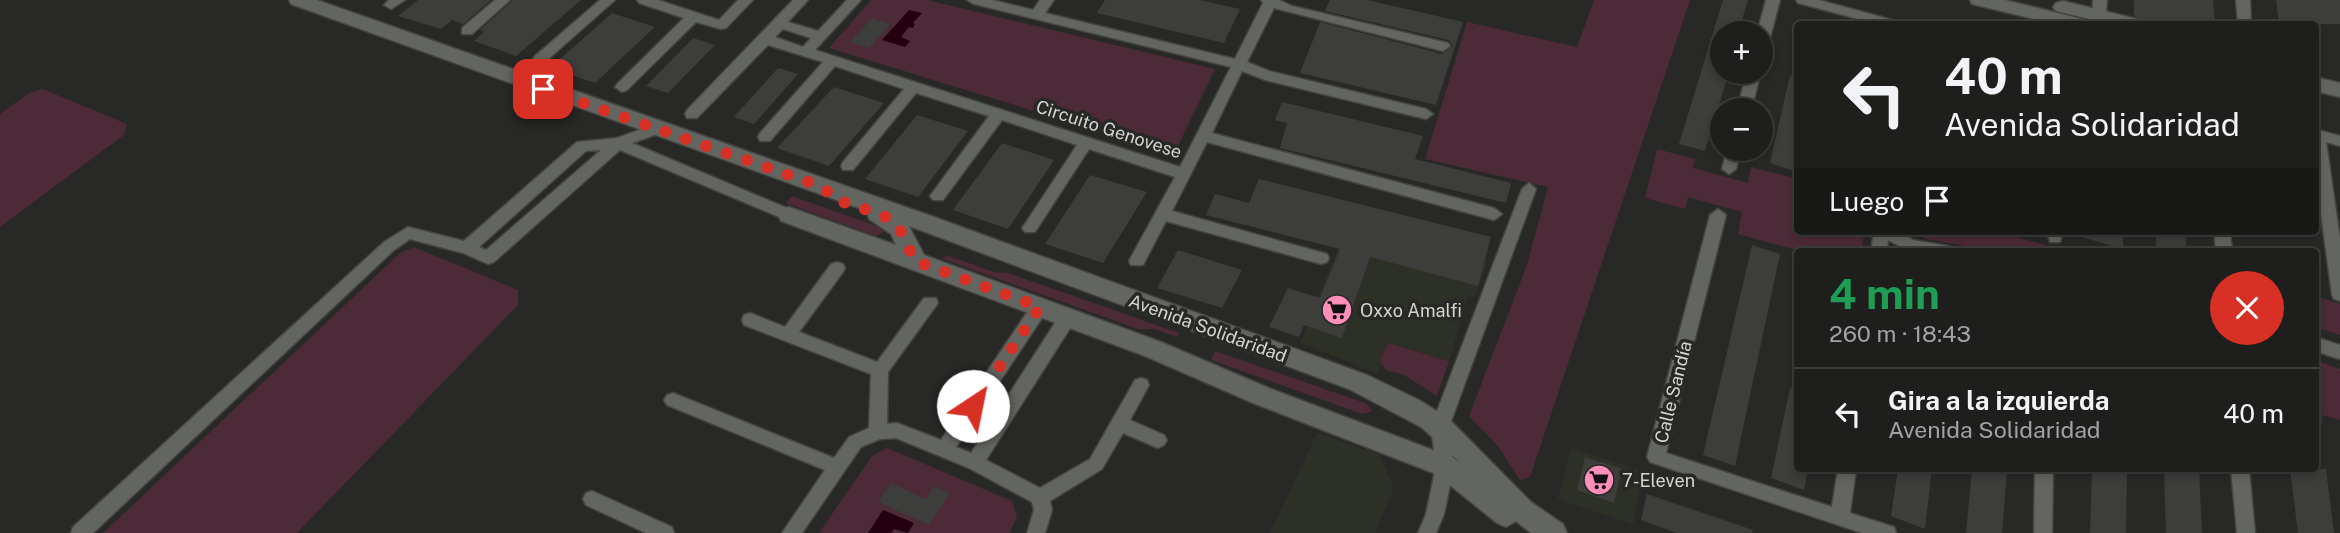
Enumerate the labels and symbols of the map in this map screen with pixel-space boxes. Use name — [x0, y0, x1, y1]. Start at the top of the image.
pin — [513, 59, 573, 119]
street label: Circuito Genovese — [1033, 96, 1185, 162]
street label: Avenida Solidaridad — [1126, 290, 1290, 366]
supermarket icon: Oxxo Amalfi — [1320, 293, 1354, 327]
place label: Oxxo Amalfi — [1360, 300, 1462, 321]
street label: Calle Sandía — [1650, 339, 1696, 445]
position arrow — [936, 369, 1010, 443]
supermarket icon: 7-Eleven — [1582, 463, 1616, 497]
place label: 7-Eleven — [1622, 470, 1695, 491]

